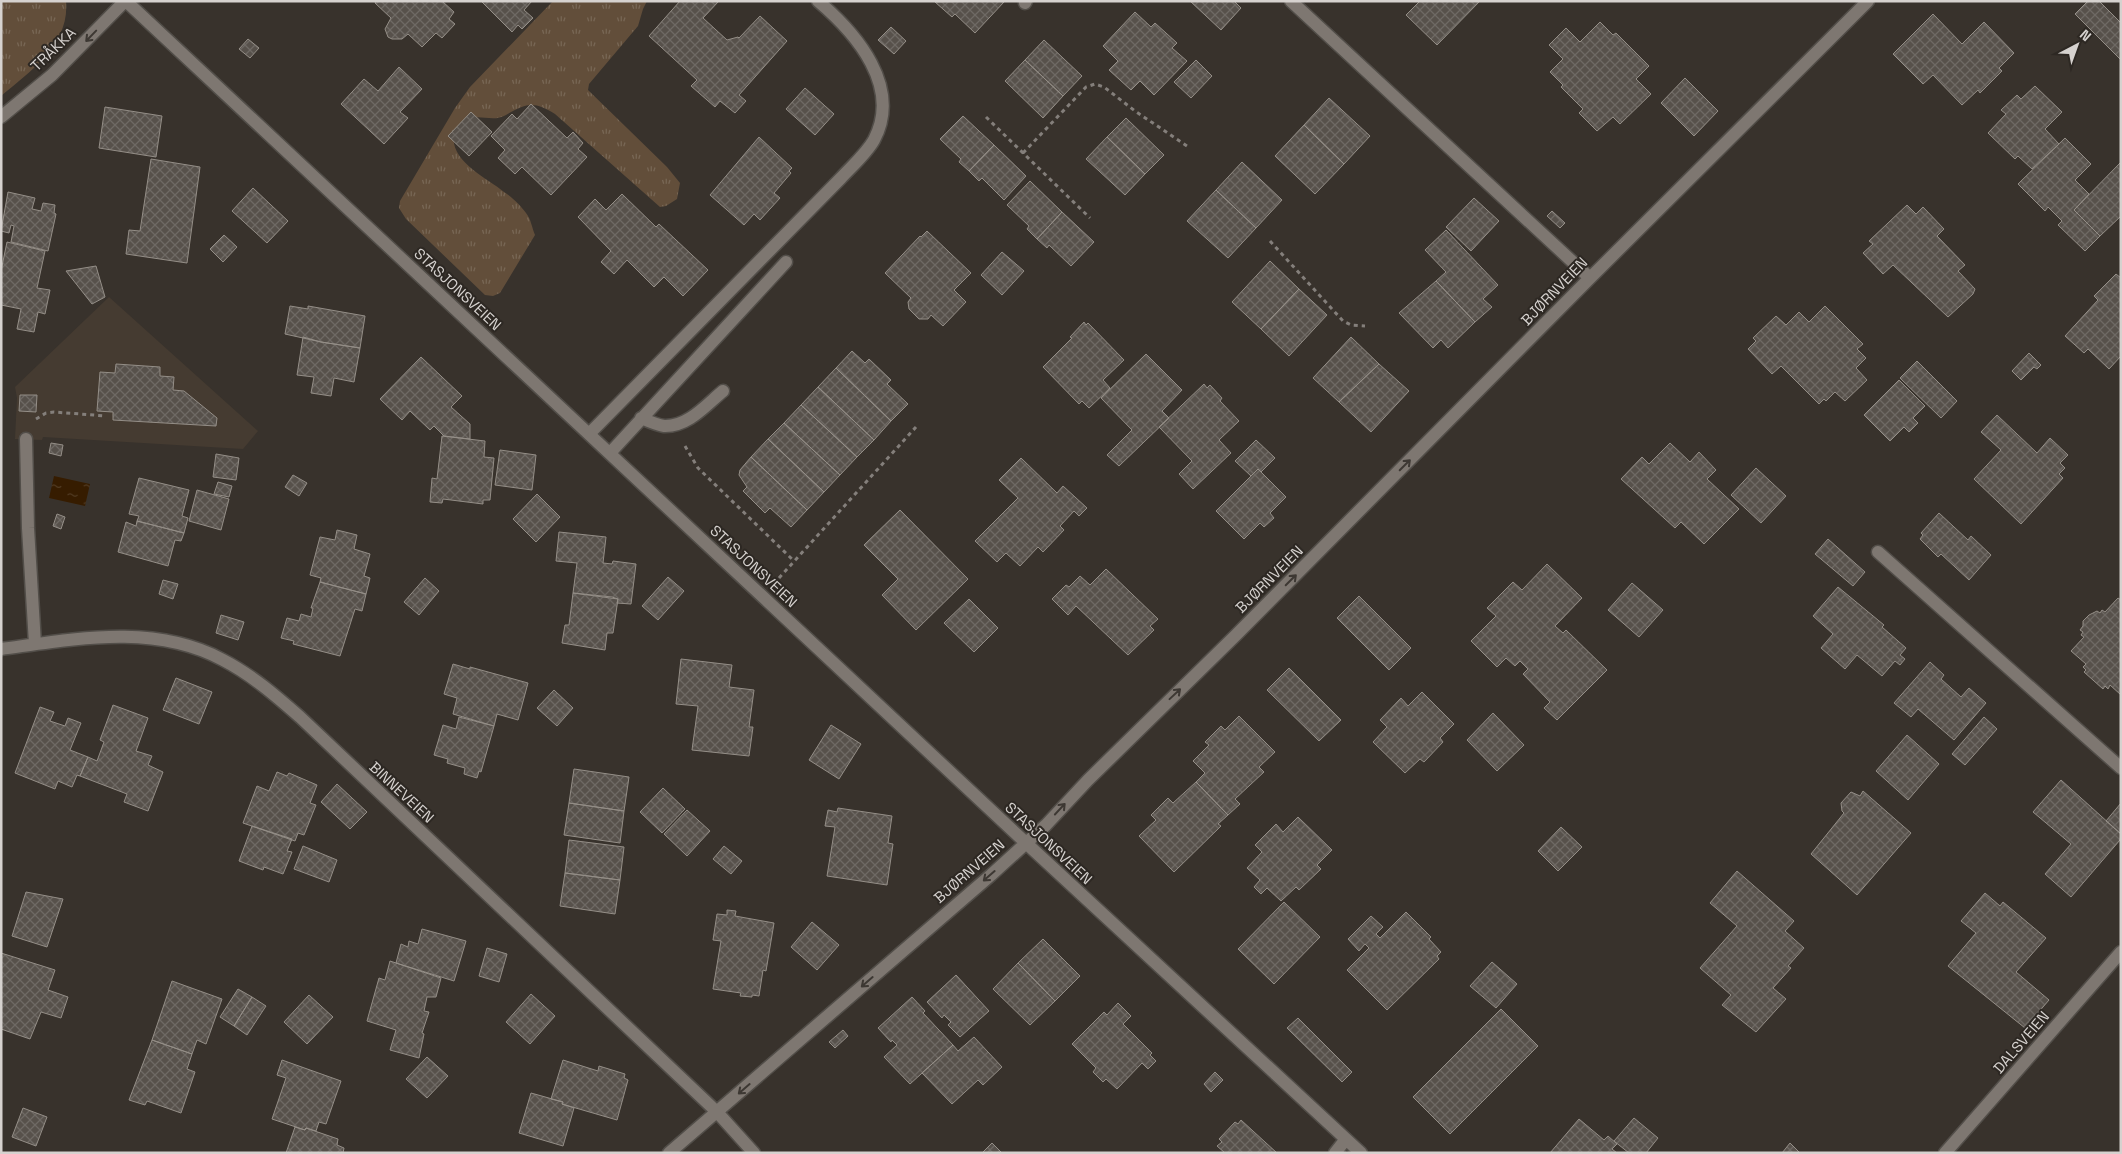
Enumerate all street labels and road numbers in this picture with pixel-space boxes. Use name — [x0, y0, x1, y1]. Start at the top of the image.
street label: TRÅKKA — [26, 23, 80, 75]
street label: STASJONSVEIEN — [410, 244, 506, 334]
street label: BJØRNVEIEN — [1517, 253, 1591, 329]
street label: STASJONSVEIEN — [706, 521, 802, 611]
street label: BJØRNVEIEN — [1231, 541, 1307, 617]
street label: BINNEVEIEN — [366, 757, 438, 827]
street label: STASJONSVEIEN — [1001, 798, 1097, 888]
street label: BJØRNVEIEN — [930, 835, 1008, 907]
street label: DALSVEIEN — [1989, 1007, 2053, 1077]

